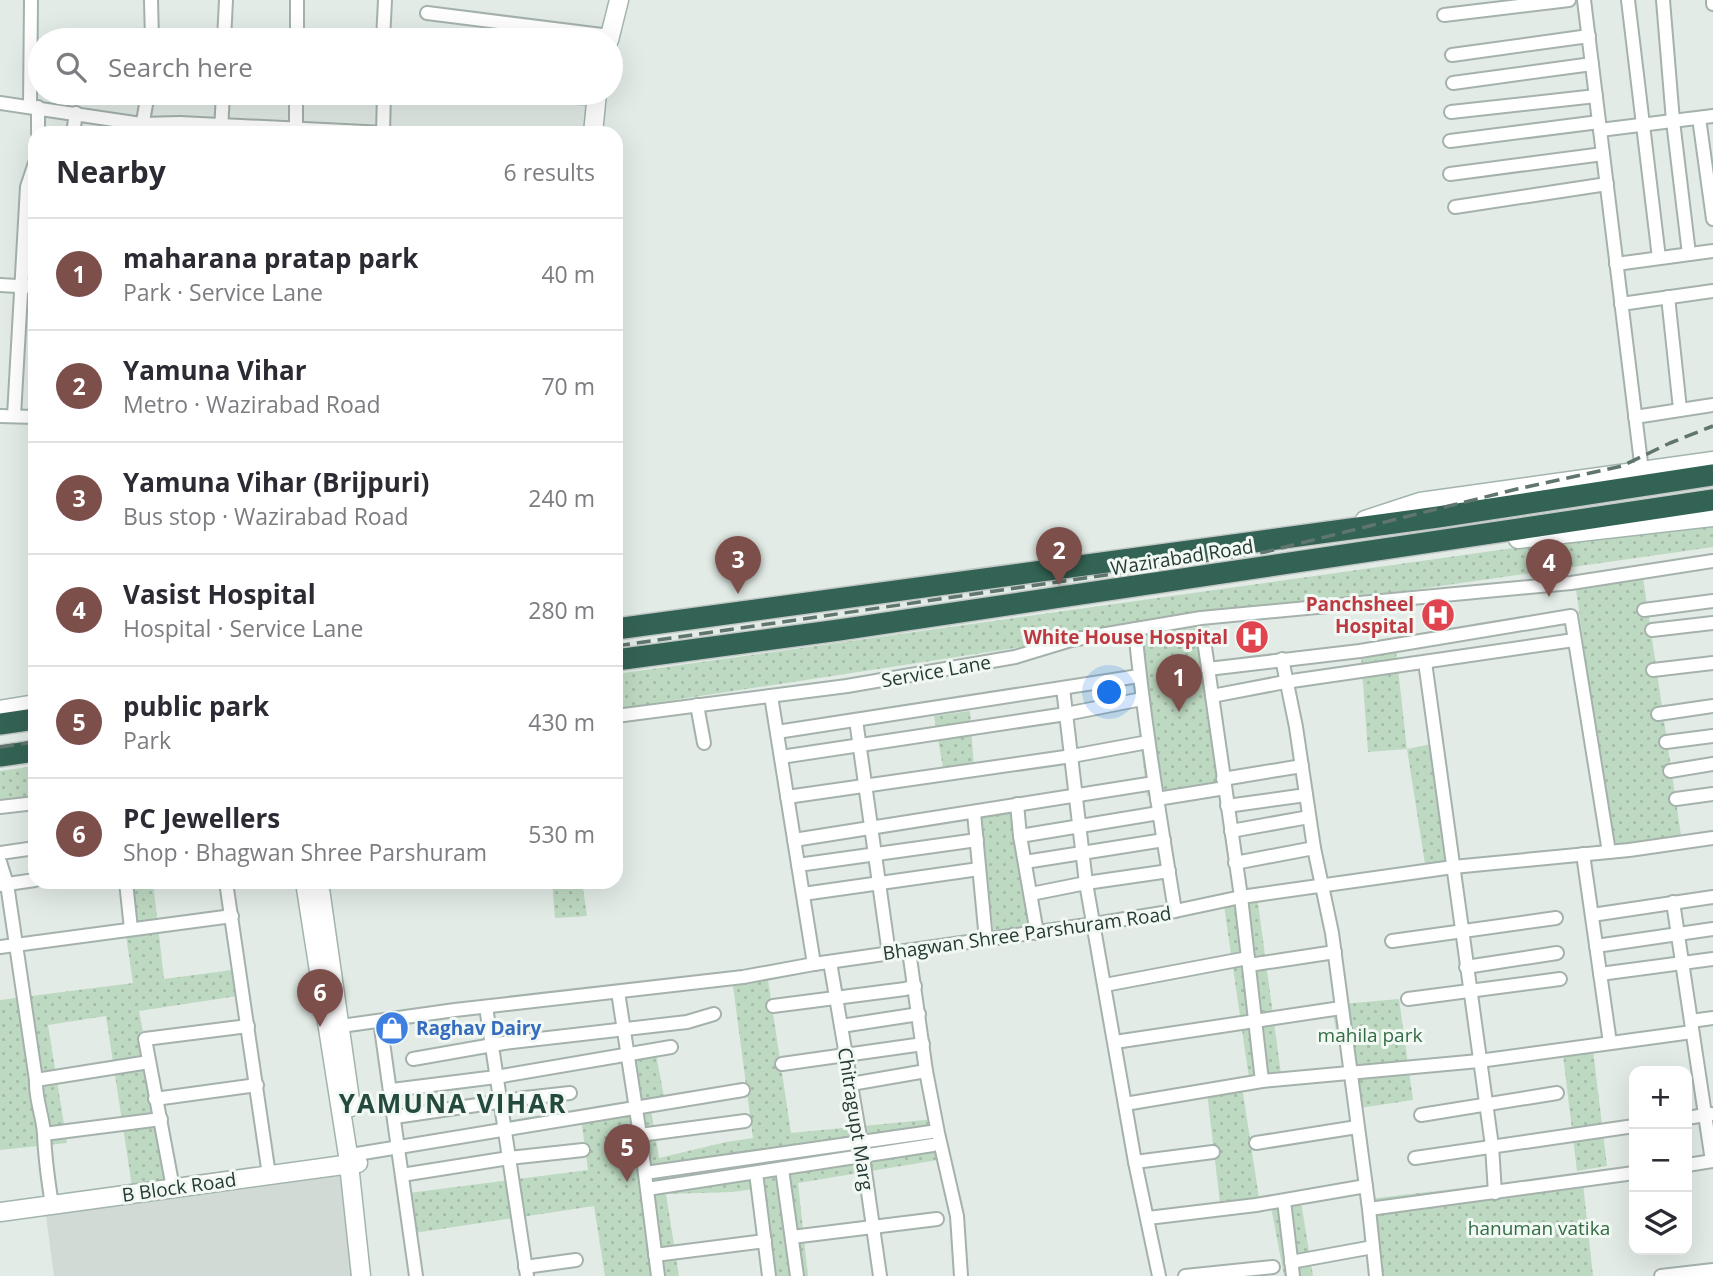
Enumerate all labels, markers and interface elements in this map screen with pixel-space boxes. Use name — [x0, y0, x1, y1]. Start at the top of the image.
search box — [28, 28, 623, 105]
icon: search — [52, 48, 90, 86]
text: Search here — [108, 49, 253, 85]
text: Nearby — [56, 151, 166, 192]
text: 6 results — [504, 156, 595, 188]
text: maharana pratap park — [123, 240, 418, 276]
text: 1 — [72, 258, 86, 290]
text: 40 m — [541, 258, 595, 290]
text: Park · Service Lane — [123, 276, 323, 308]
text: Yamuna Vihar — [123, 352, 307, 388]
text: 2 — [72, 370, 86, 402]
text: 70 m — [541, 370, 595, 402]
text: Metro · Wazirabad Road — [123, 388, 381, 420]
text: Yamuna Vihar (Brijpuri) — [123, 464, 429, 500]
text: 3 — [72, 482, 86, 514]
text: 240 m — [528, 482, 595, 514]
text: Bus stop · Wazirabad Road — [123, 500, 409, 532]
pin: 2 — [1036, 527, 1082, 585]
street label: Wazirabad Road — [1109, 533, 1255, 581]
pin: 3 — [715, 536, 761, 594]
pin: 4 — [1526, 539, 1572, 597]
text: Vasist Hospital — [123, 576, 316, 612]
place label: Panchsheel Hospital — [1306, 591, 1414, 639]
text: 4 — [72, 594, 86, 626]
text: 280 m — [528, 594, 595, 626]
hospital icon: Panchsheel Hospital — [1419, 596, 1457, 634]
text: Hospital · Service Lane — [123, 612, 363, 644]
hospital icon: White House Hospital — [1233, 618, 1271, 656]
place label: White House Hospital — [1023, 624, 1228, 650]
street label: Service Lane — [879, 649, 993, 693]
pin: 1 — [1156, 654, 1202, 712]
your location — [1092, 675, 1126, 709]
text: public park — [123, 688, 269, 724]
text: 5 — [72, 706, 86, 738]
text: 430 m — [528, 706, 595, 738]
text: Park — [123, 724, 171, 756]
text: PC Jewellers — [123, 800, 280, 836]
text: 6 — [72, 818, 86, 850]
text: 530 m — [528, 818, 595, 850]
text: Shop · Bhagwan Shree Parshuram — [123, 836, 487, 868]
street label: Bhagwan Shree Parshuram Road — [881, 900, 1173, 966]
pin: 6 — [297, 969, 343, 1027]
shop icon: Raghav Dairy — [373, 1009, 411, 1047]
place label: Raghav Dairy — [416, 1015, 541, 1041]
park label: mahila park — [1318, 1022, 1422, 1048]
street label: Chitragupt Marg — [832, 1046, 880, 1192]
map controls — [1629, 1066, 1692, 1255]
button: + — [1629, 1066, 1692, 1129]
district label: YAMUNA VIHAR — [339, 1085, 567, 1121]
pin: 5 — [604, 1124, 650, 1182]
button: − — [1629, 1129, 1692, 1192]
street label: B Block Road — [120, 1166, 238, 1208]
button: layers — [1629, 1192, 1692, 1255]
park label: hanuman vatika — [1468, 1215, 1610, 1241]

